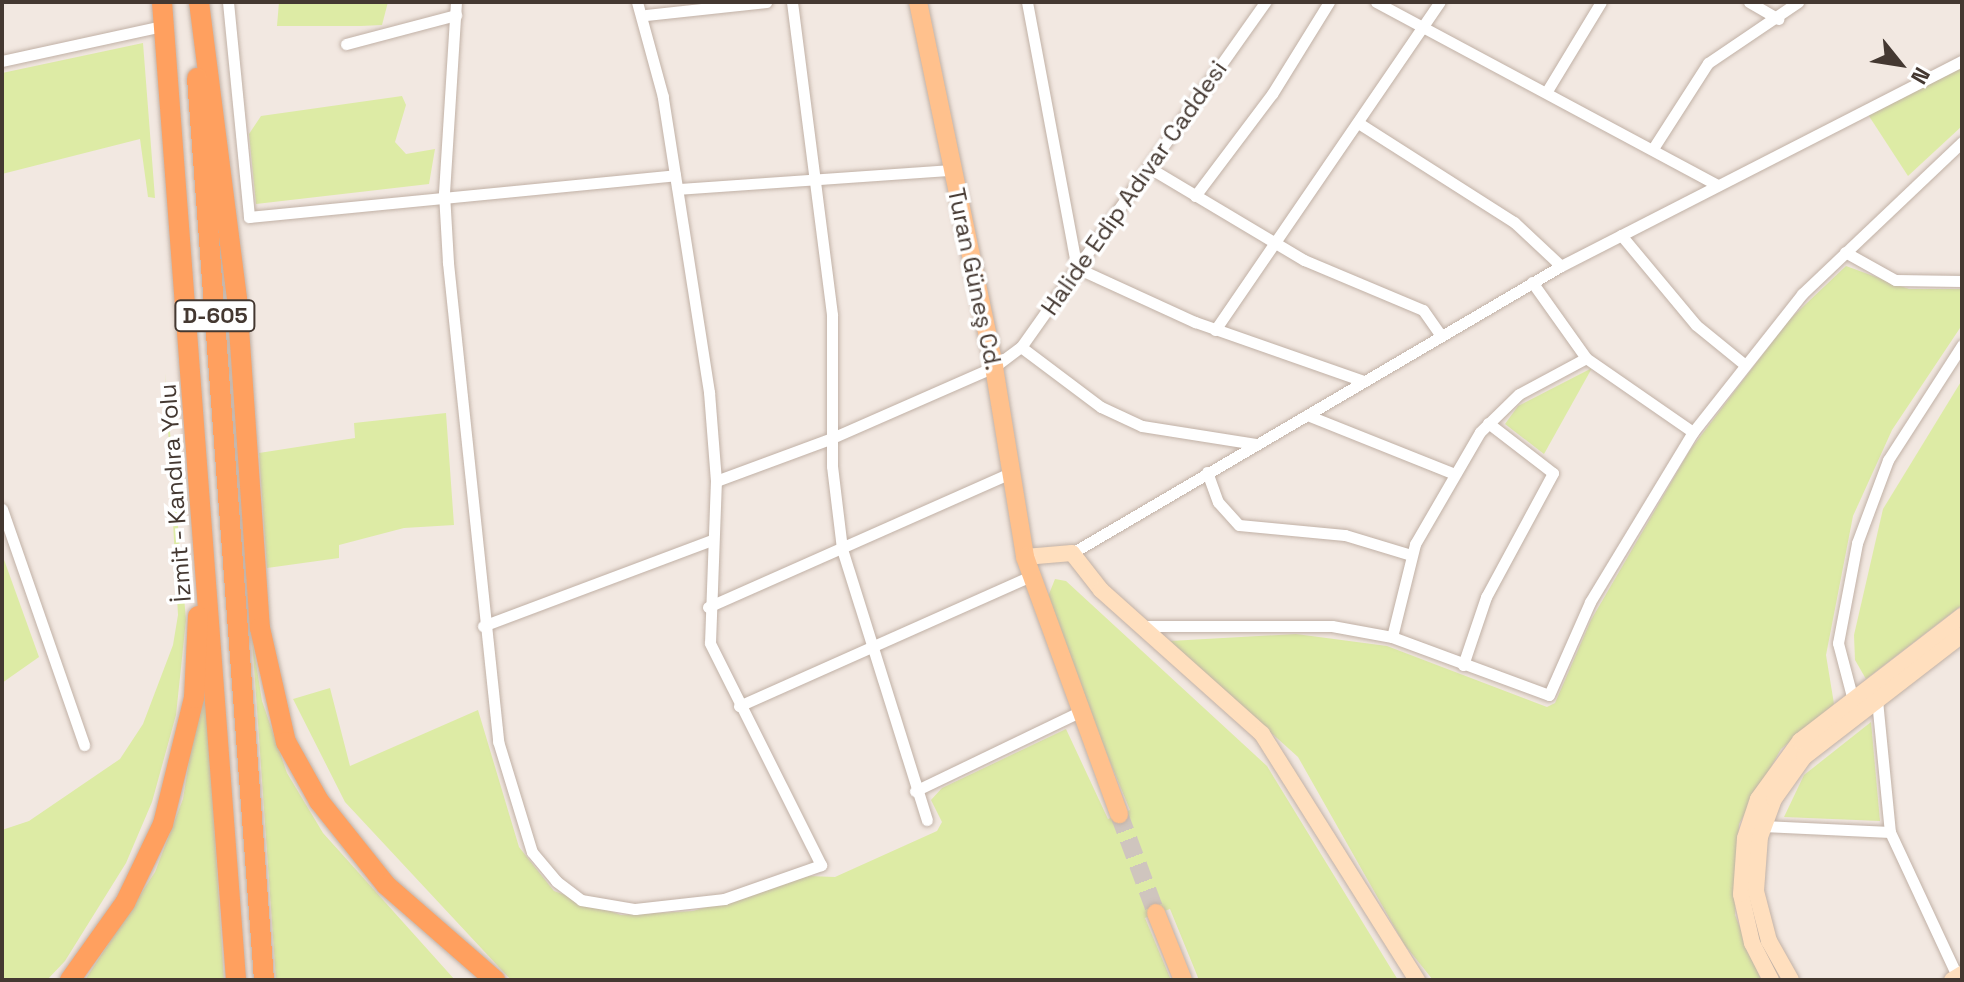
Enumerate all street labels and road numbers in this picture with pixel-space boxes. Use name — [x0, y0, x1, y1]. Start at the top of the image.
street label: Halide Edip Adıvar Caddesi — [1035, 55, 1233, 321]
street label: Turan Güneş Cd. — [942, 185, 1008, 373]
road number: D-605 — [173, 298, 257, 334]
street label: İzmit - Kandıra Yolu — [153, 382, 197, 604]

